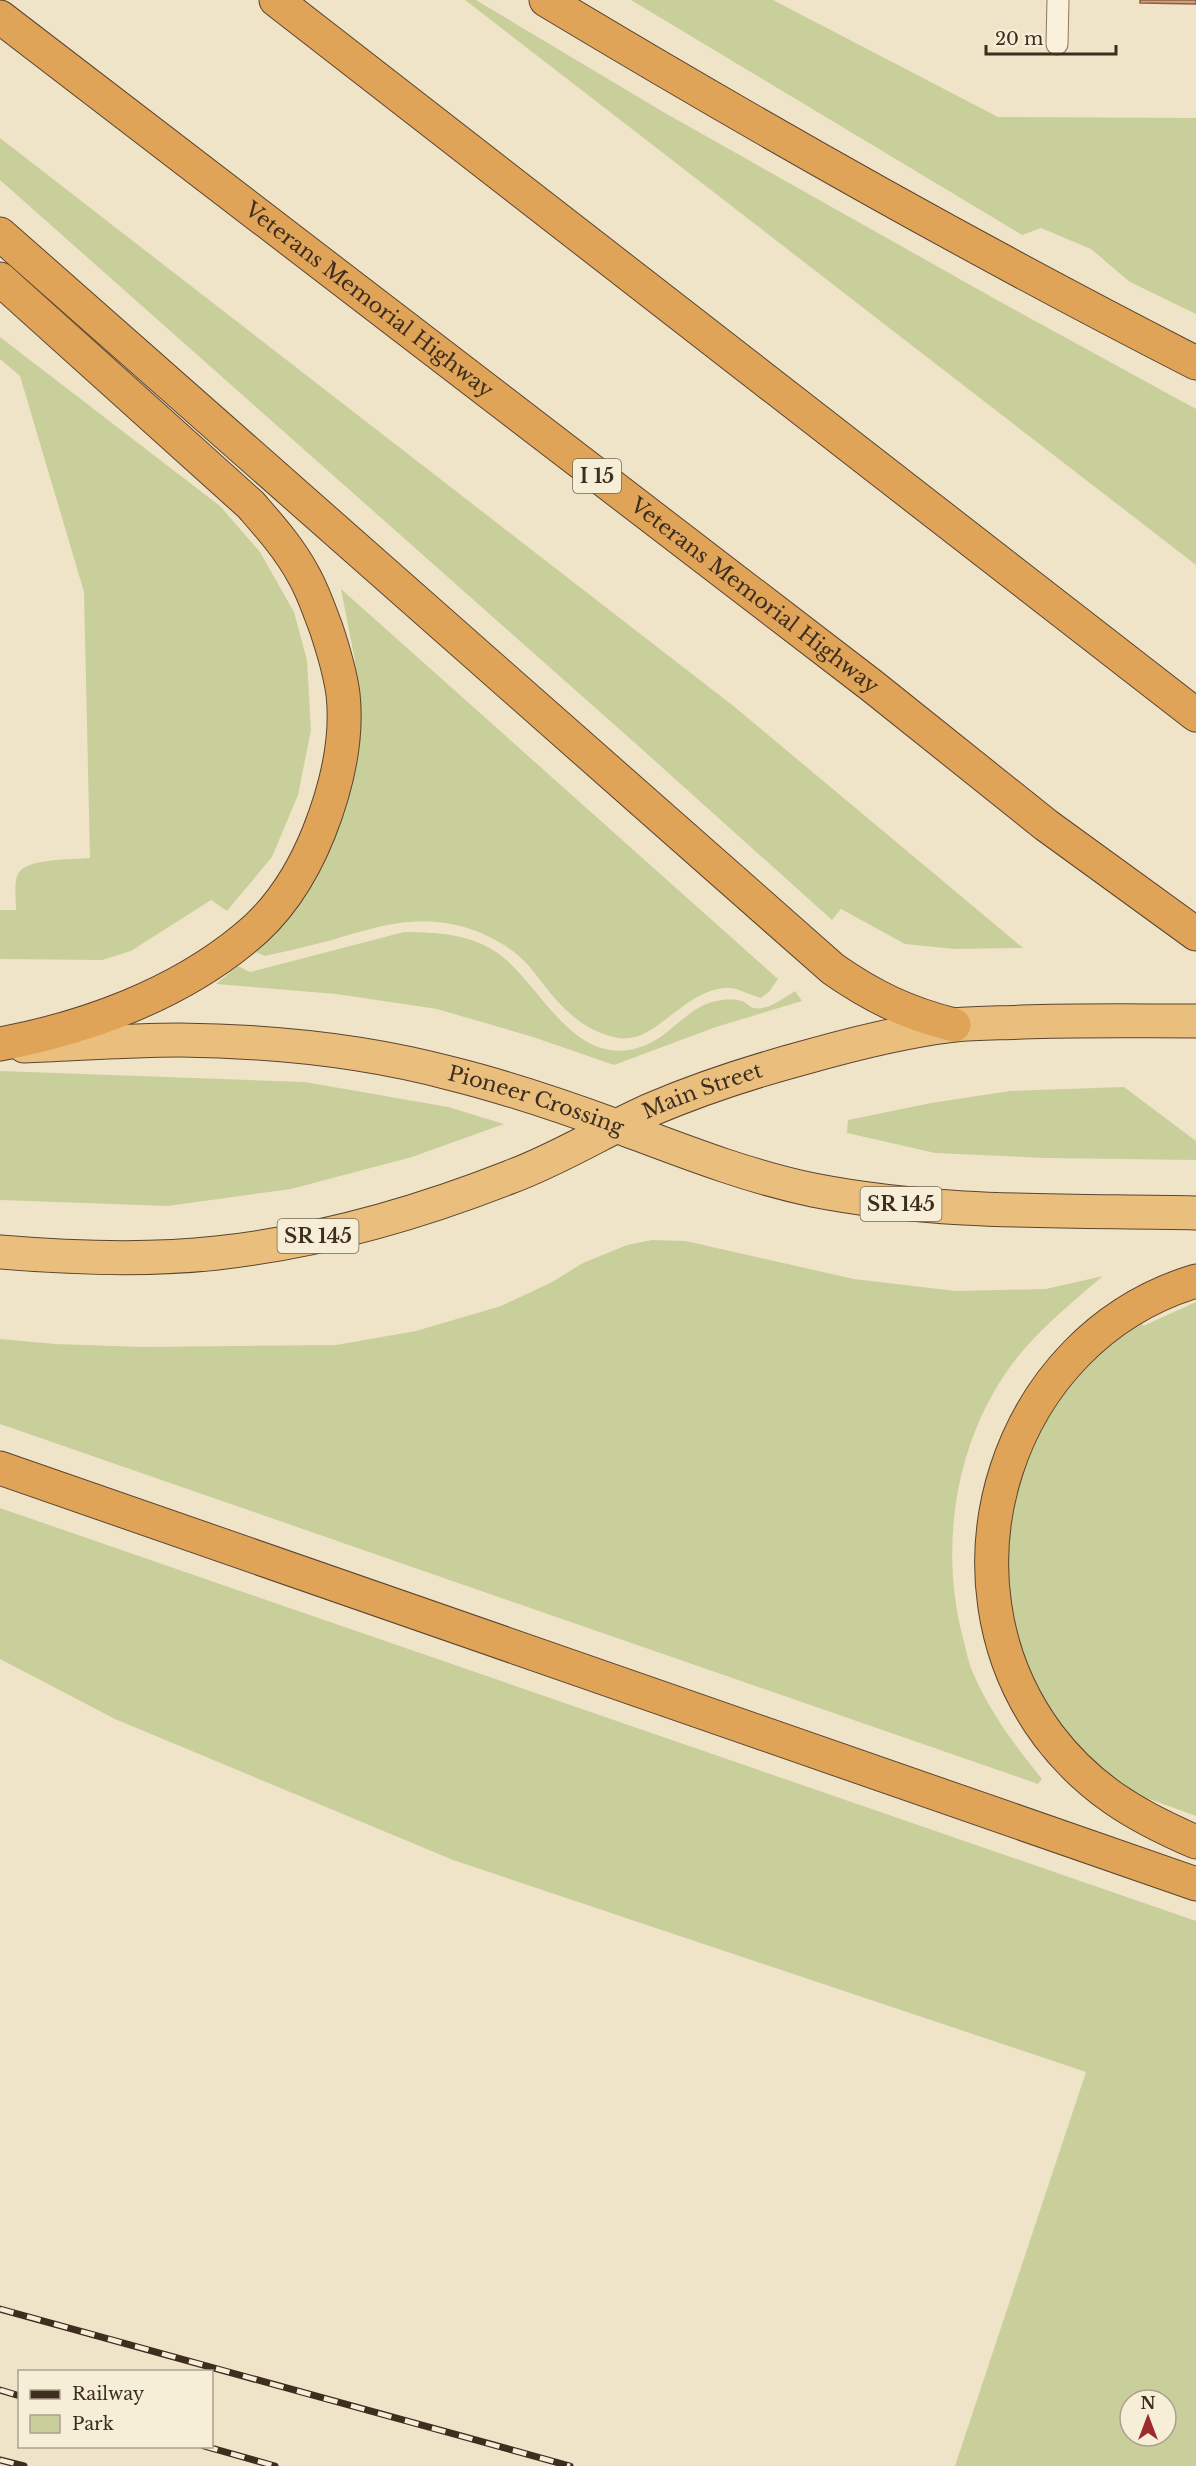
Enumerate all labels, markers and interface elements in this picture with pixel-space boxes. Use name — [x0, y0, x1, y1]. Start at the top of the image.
scale bar — [986, 18, 1116, 56]
text: 20 m — [995, 28, 1043, 50]
street label: Veterans Memorial Highway — [239, 196, 499, 404]
road number: I 15 — [573, 459, 621, 493]
street label: Veterans Memorial Highway — [624, 492, 885, 700]
street label: Main Street — [639, 1057, 765, 1125]
street label: Pioneer Crossing — [445, 1060, 628, 1141]
road number: SR 145 — [860, 1187, 942, 1221]
road number: SR 145 — [278, 1219, 358, 1253]
legend — [18, 2370, 213, 2448]
text: Railway — [72, 2383, 145, 2405]
north arrow — [1118, 2388, 1178, 2448]
text: N — [1140, 2393, 1156, 2413]
text: Park — [72, 2413, 114, 2435]

